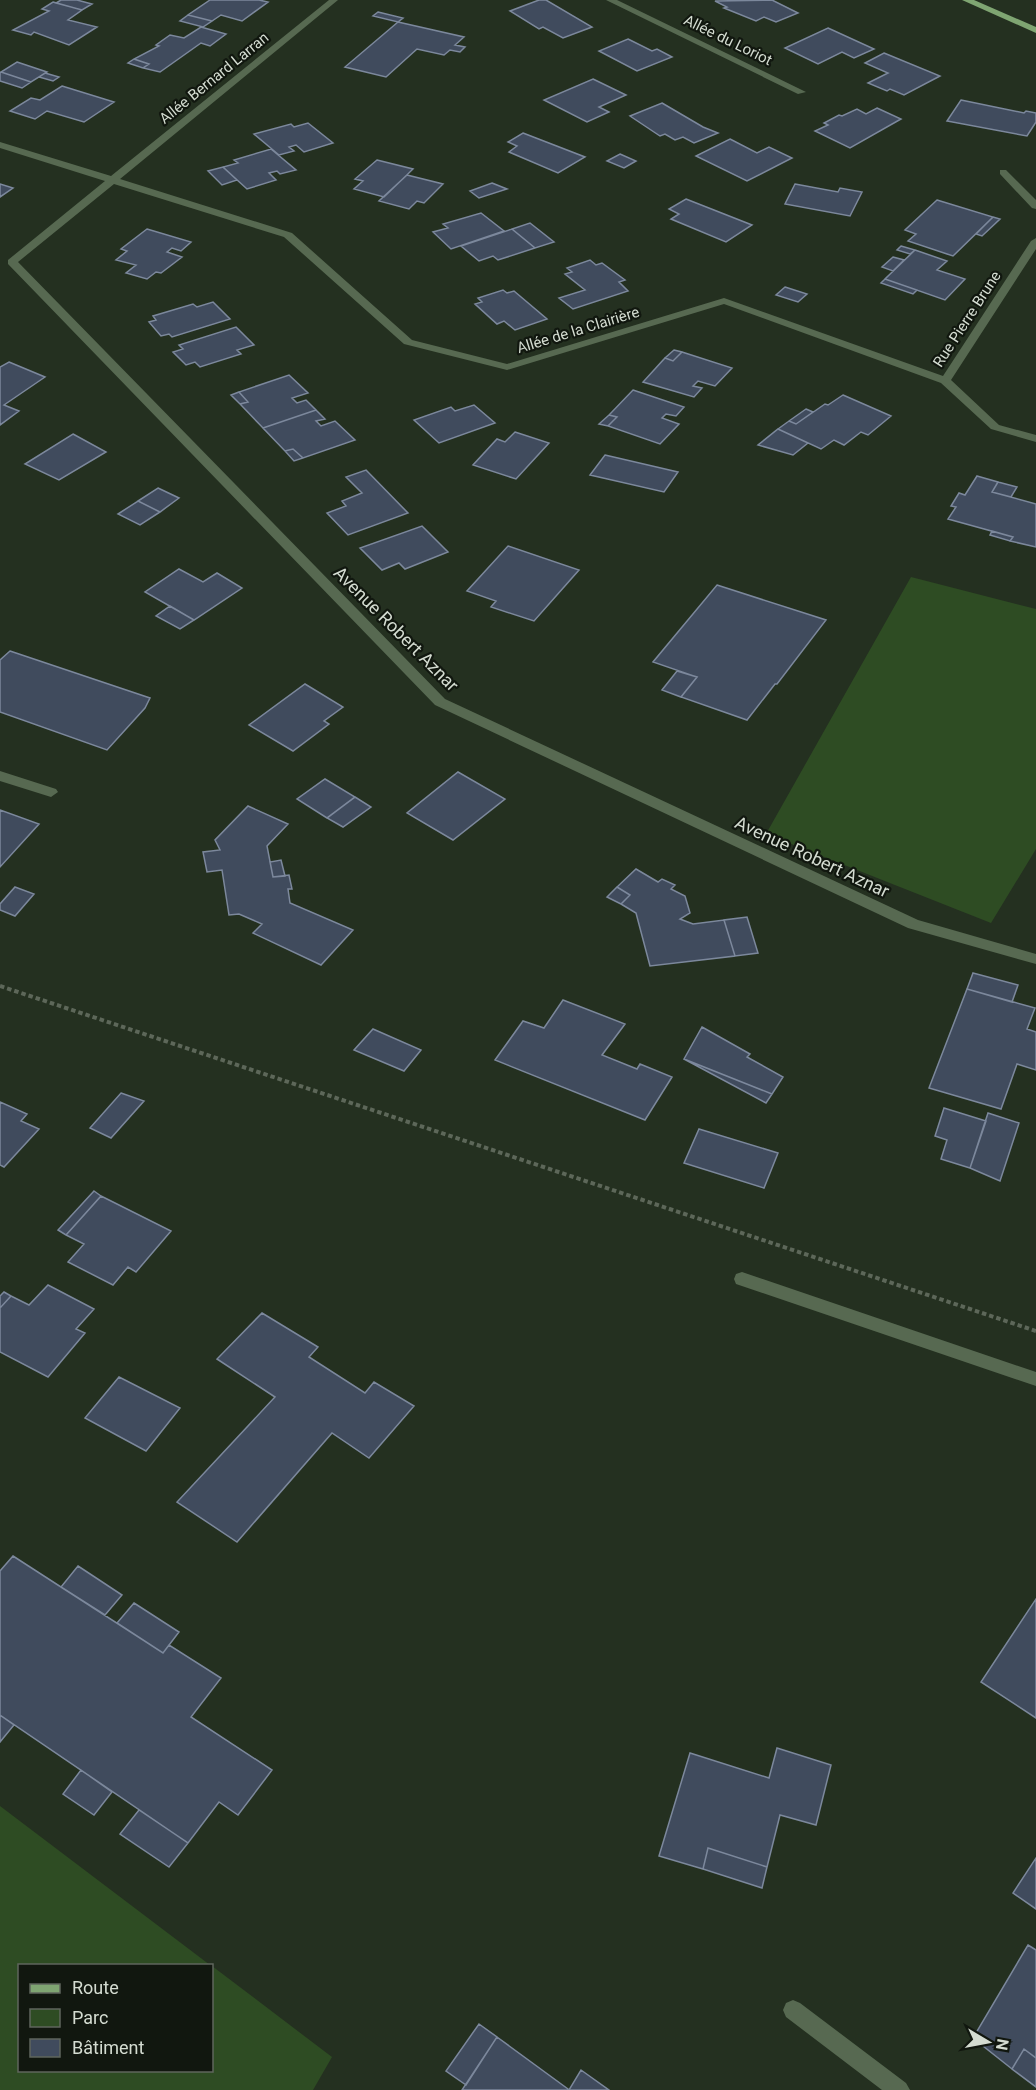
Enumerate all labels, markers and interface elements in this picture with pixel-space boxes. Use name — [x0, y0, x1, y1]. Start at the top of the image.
street label: Allée du Loriot — [681, 11, 775, 69]
street label: Allée Bernard Larran — [156, 28, 272, 128]
street label: Rue Pierre Brune — [929, 268, 1005, 370]
street label: Allée de la Clairière — [515, 303, 641, 357]
street label: Avenue Robert Aznar — [330, 562, 463, 695]
street label: Avenue Robert Aznar — [732, 812, 893, 902]
legend — [18, 1964, 213, 2072]
text: Route — [72, 1977, 119, 1998]
text: Parc — [72, 2007, 108, 2028]
north arrow — [958, 2012, 1018, 2072]
text: Bâtiment — [72, 2037, 145, 2058]
text: N — [992, 2037, 1013, 2052]

